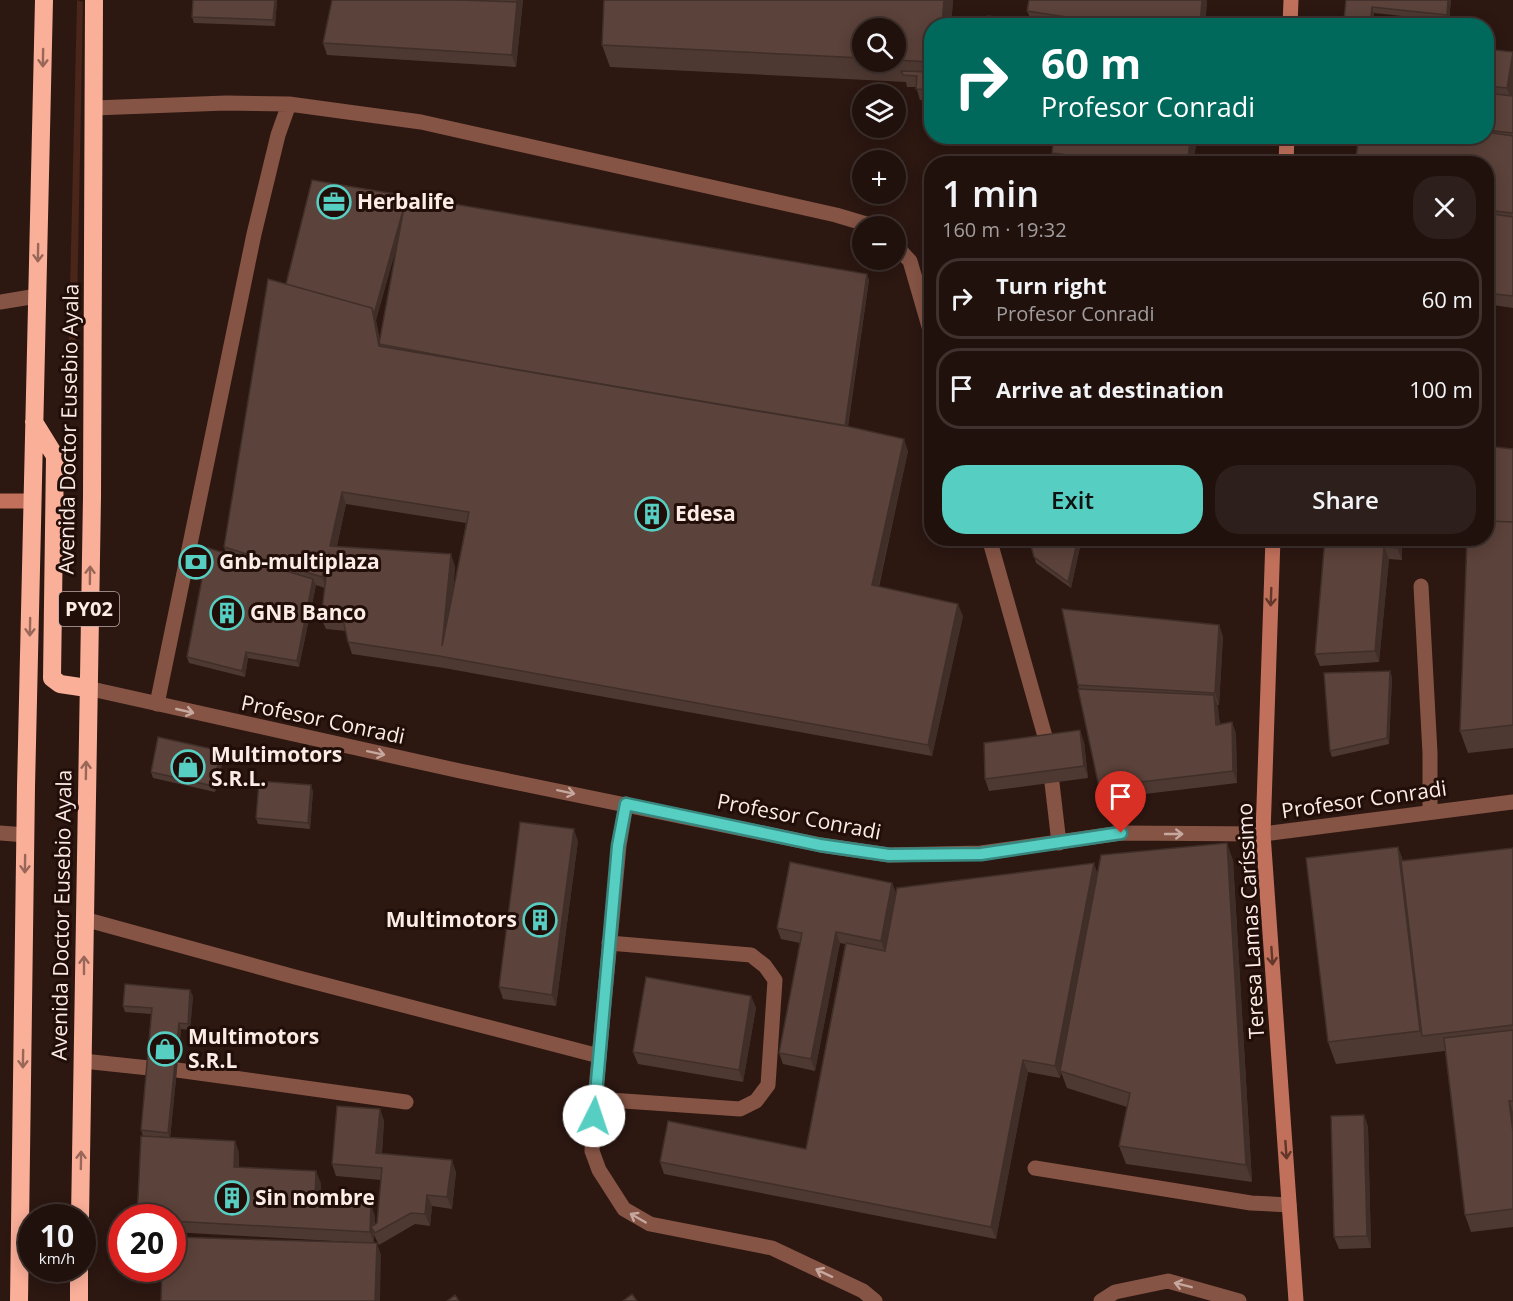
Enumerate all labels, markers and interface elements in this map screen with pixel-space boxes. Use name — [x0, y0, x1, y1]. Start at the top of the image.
map controls — [852, 18, 906, 270]
button: search — [852, 18, 906, 72]
text: 60 m — [1041, 34, 1141, 91]
icon: right — [942, 42, 1020, 120]
one-way arrow — [37, 48, 49, 68]
button: layers — [852, 84, 906, 138]
text: Profesor Conradi — [1041, 88, 1255, 125]
button: + — [852, 150, 906, 204]
text: 1 min — [942, 169, 1039, 218]
button: close — [1413, 176, 1476, 239]
office icon: Herbalife — [316, 184, 352, 220]
place label: Herbalife — [357, 187, 454, 215]
button: − — [852, 216, 906, 270]
text: 160 m · 19:32 — [942, 216, 1067, 243]
one-way arrow — [32, 243, 44, 263]
text: Turn right — [996, 270, 1107, 300]
icon: right — [945, 282, 978, 315]
street label: Avenida Doctor Eusebio Ayala — [51, 283, 85, 575]
text: 60 m — [1422, 284, 1473, 314]
text: Profesor Conradi — [996, 300, 1155, 327]
icon: arrive — [945, 372, 978, 405]
text: Arrive at destination — [996, 374, 1224, 404]
text: 100 m — [1409, 374, 1473, 404]
button: Exit — [942, 465, 1203, 534]
button: Share — [1215, 465, 1476, 534]
building icon: Edesa — [634, 496, 670, 532]
place label: Edesa — [675, 499, 736, 527]
bank icon: Gnb-multiplaza — [178, 544, 214, 580]
place label: Gnb-multiplaza — [219, 547, 380, 575]
one-way arrow — [84, 565, 95, 585]
one-way arrow — [1265, 586, 1277, 606]
road number: PY02 — [59, 592, 119, 626]
building icon: GNB Banco — [209, 595, 245, 631]
place label: GNB Banco — [250, 598, 366, 626]
one-way arrow — [24, 616, 35, 636]
street label: Profesor Conradi — [239, 688, 408, 750]
one-way arrow — [175, 706, 194, 717]
place label: Multimotors S.R.L. — [211, 740, 342, 792]
one-way arrow — [366, 747, 385, 759]
shop icon: Multimotors S.R.L. — [170, 749, 206, 785]
one-way arrow — [80, 760, 92, 780]
street label: Avenida Doctor Eusebio Ayala — [44, 769, 78, 1061]
pin — [1095, 771, 1146, 833]
street label: Profesor Conradi — [1279, 774, 1448, 824]
icon: arrive — [1104, 780, 1137, 813]
street label: Profesor Conradi — [715, 786, 884, 846]
one-way arrow — [556, 787, 576, 798]
street label: Teresa Lamas Caríssimo — [1230, 802, 1270, 1040]
one-way arrow — [1163, 828, 1183, 840]
one-way arrow — [20, 853, 31, 873]
building icon: Multimotors — [522, 902, 558, 938]
place label: Multimotors — [386, 905, 517, 933]
one-way arrow — [1267, 945, 1278, 965]
one-way arrow — [78, 955, 90, 975]
place label: Multimotors S.R.L — [188, 1022, 319, 1074]
shop icon: Multimotors S.R.L — [147, 1031, 183, 1067]
one-way arrow — [17, 1048, 29, 1068]
position arrow — [562, 1084, 626, 1148]
one-way arrow — [1280, 1140, 1291, 1160]
one-way arrow — [76, 1150, 87, 1170]
building icon: Sin nombre — [214, 1180, 250, 1216]
place label: Sin nombre — [255, 1183, 375, 1211]
speed limit sign: 20 — [108, 1204, 186, 1282]
one-way arrow — [630, 1211, 647, 1223]
text: 10 — [40, 1215, 74, 1256]
text: km/h — [39, 1248, 75, 1268]
one-way arrow — [815, 1267, 833, 1278]
one-way arrow — [1173, 1278, 1192, 1290]

